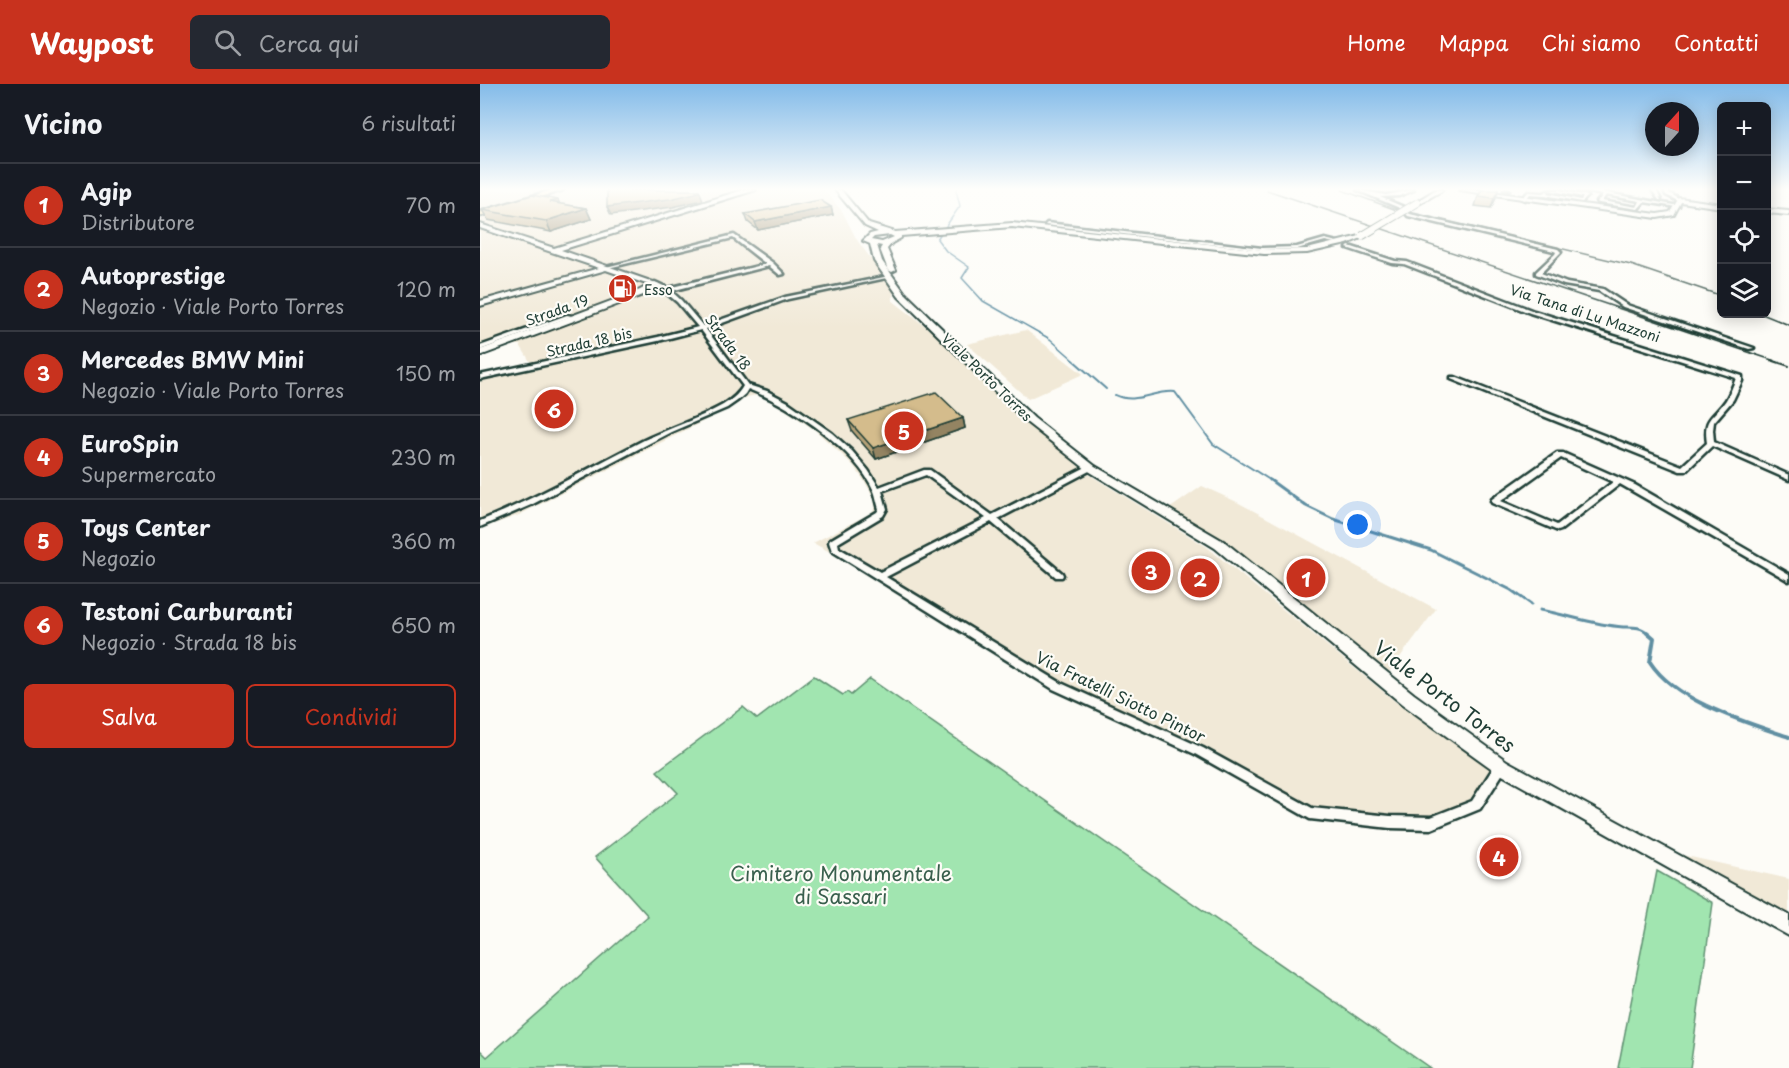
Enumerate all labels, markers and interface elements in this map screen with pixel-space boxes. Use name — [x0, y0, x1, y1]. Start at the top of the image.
search box — [190, 15, 610, 69]
text: Waypost — [30, 21, 154, 64]
icon: search — [211, 26, 244, 59]
text: Cerca qui — [259, 26, 359, 59]
text: Home — [1347, 26, 1406, 58]
text: Mappa — [1439, 26, 1509, 58]
text: Chi siamo — [1542, 26, 1641, 58]
text: Contatti — [1674, 26, 1759, 58]
north arrow — [1645, 102, 1699, 156]
map controls — [1717, 102, 1771, 318]
button: + — [1717, 102, 1771, 156]
text: Vicino — [24, 104, 102, 143]
text: 6 risultati — [362, 108, 456, 138]
button: − — [1717, 156, 1771, 210]
text: Agip — [81, 174, 132, 207]
text: 1 — [39, 190, 48, 220]
text: 70 m — [406, 190, 456, 220]
text: Distributore — [81, 207, 195, 237]
button: locate — [1717, 210, 1771, 264]
text: Autoprestige — [81, 258, 225, 291]
button: layers — [1717, 264, 1771, 318]
fuel station icon: Esso — [607, 273, 639, 305]
text: 2 — [36, 274, 51, 304]
text: 120 m — [397, 274, 456, 304]
place label: Esso — [644, 279, 673, 300]
street label: Via Tana di Lu Mazzoni — [1507, 279, 1663, 347]
street label: Strada 19 — [523, 289, 591, 331]
text: Negozio · Viale Porto Torres — [81, 291, 344, 321]
street label: Strada 18 — [700, 310, 756, 374]
street label: Strada 18 bis — [544, 322, 634, 362]
street label: Viale Porto Torres — [937, 328, 1037, 426]
text: Mercedes BMW Mini — [81, 342, 304, 375]
text: 3 — [37, 358, 50, 388]
text: 150 m — [396, 358, 456, 388]
text: Negozio · Viale Porto Torres — [81, 375, 344, 405]
pin: 6 — [534, 386, 574, 432]
pin: 5 — [884, 408, 924, 454]
text: EuroSpin — [81, 426, 179, 459]
text: 4 — [37, 442, 50, 472]
text: 230 m — [391, 442, 456, 472]
text: Supermercato — [81, 459, 216, 489]
text: Toys Center — [81, 510, 210, 543]
your location — [1343, 510, 1372, 539]
text: 5 — [37, 526, 50, 556]
text: 360 m — [390, 526, 456, 556]
text: Negozio — [81, 543, 156, 573]
pin: 3 — [1132, 548, 1170, 594]
pin: 2 — [1180, 556, 1220, 600]
pin: 1 — [1286, 556, 1326, 600]
text: Testoni Carburanti — [81, 594, 293, 627]
text: 6 — [36, 610, 51, 640]
text: 650 m — [391, 610, 456, 640]
text: Negozio · Strada 18 bis — [81, 627, 297, 657]
street label: Viale Porto Torres — [1368, 633, 1522, 759]
street label: Via Fratelli Siotto Pintor — [1032, 644, 1211, 748]
button: Salva — [24, 684, 234, 748]
button: Condividi — [246, 684, 456, 748]
pin: 4 — [1480, 834, 1518, 880]
park label: Cimitero Monumentale di Sassari — [730, 858, 952, 911]

